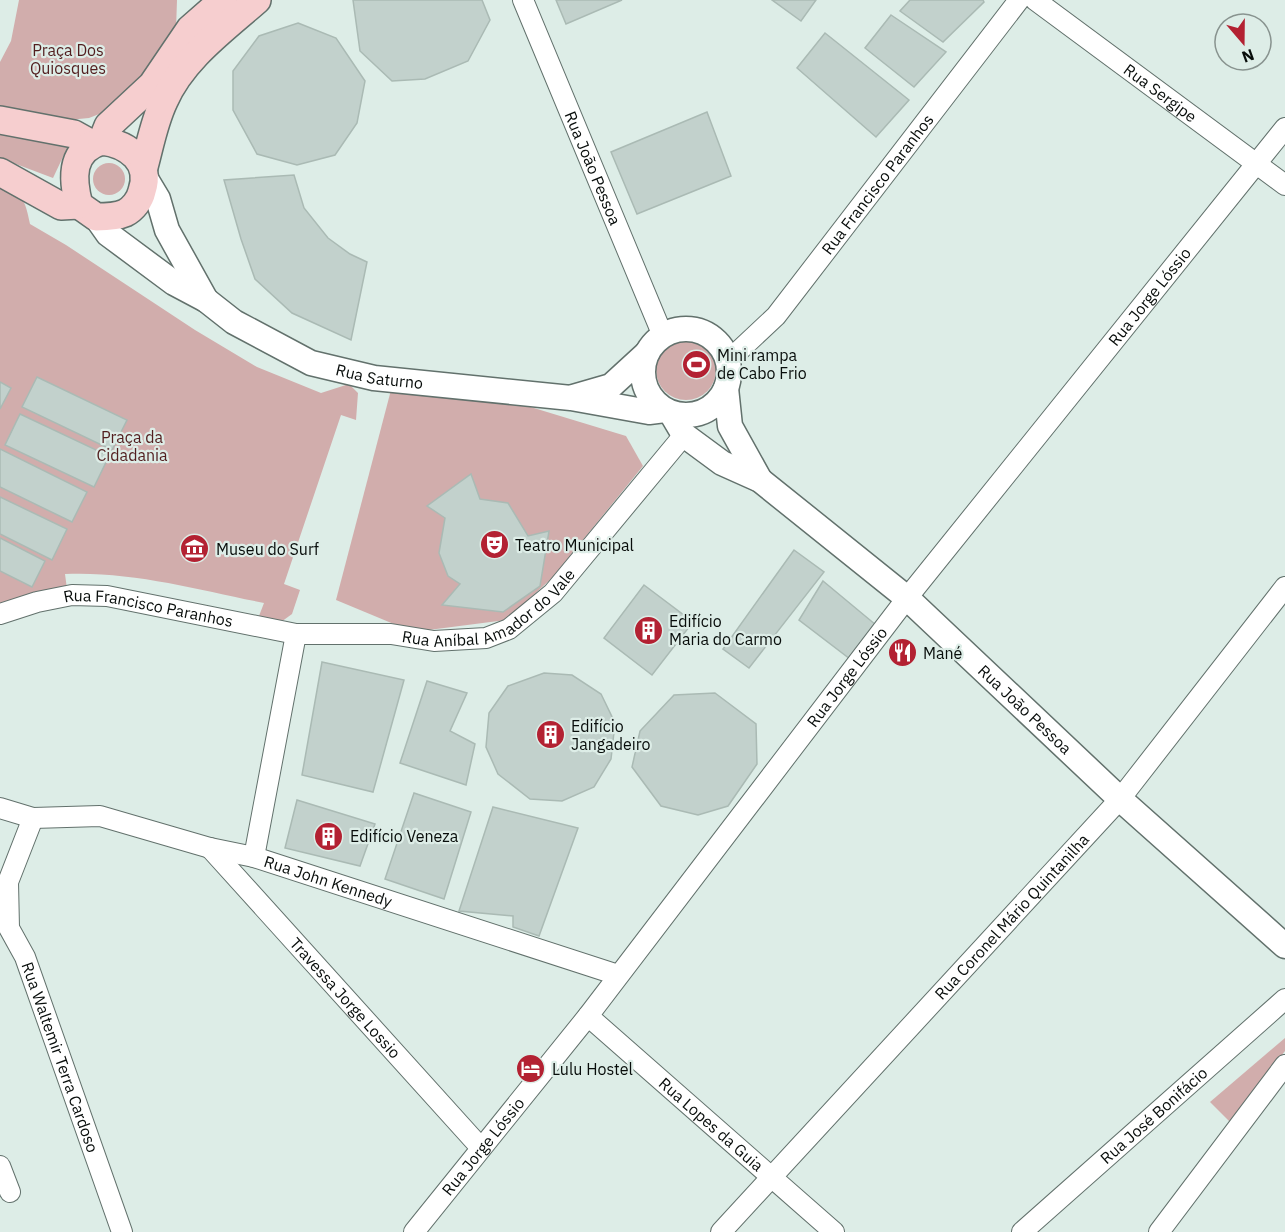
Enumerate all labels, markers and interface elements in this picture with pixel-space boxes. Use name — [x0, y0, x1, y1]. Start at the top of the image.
north arrow — [1213, 12, 1273, 72]
park label: Praça Dos Quiosques — [30, 40, 106, 78]
text: N — [1239, 45, 1257, 67]
street label: Rua Sergipe — [1120, 59, 1201, 126]
street label: Rua João Pessoa — [560, 108, 626, 228]
street label: Rua Francisco Paranhos — [817, 110, 938, 258]
street label: Rua Jorge Lóssio — [1104, 243, 1195, 350]
place label: Mini rampa de Cabo Frio — [717, 345, 807, 383]
sports icon: Mini rampa de Cabo Frio — [680, 348, 712, 380]
street label: Rua Saturno — [334, 359, 424, 393]
park label: Praça da Cidadania — [96, 427, 168, 465]
theatre icon: Teatro Municipal — [478, 529, 510, 561]
museum icon: Museu do Surf — [179, 533, 211, 565]
place label: Teatro Municipal — [515, 535, 634, 555]
place label: Museu do Surf — [216, 539, 319, 559]
street label: Rua Aníbal Amador do Vale — [401, 564, 579, 651]
street label: Rua Francisco Paranhos — [62, 585, 235, 631]
place label: Edifício Maria do Carmo — [669, 611, 782, 649]
building icon: Edifício Maria do Carmo — [632, 614, 664, 646]
street label: Rua Jorge Lóssio — [802, 623, 891, 731]
restaurant icon: Mané — [886, 637, 918, 669]
place label: Mané — [923, 643, 963, 663]
street label: Rua João Pessoa — [974, 660, 1076, 758]
place label: Edifício Jangadeiro — [571, 716, 651, 754]
building icon: Edifício Jangadeiro — [534, 719, 566, 751]
building icon: Edifício Veneza — [313, 820, 345, 852]
place label: Edifício Veneza — [350, 826, 459, 846]
street label: Rua Coronel Mário Quintanilha — [930, 829, 1093, 1004]
street label: Rua John Kennedy — [262, 851, 395, 911]
street label: Travessa Jorge Lossio — [286, 933, 405, 1062]
street label: Rua Waltemir Terra Cardoso — [17, 959, 103, 1155]
hotel icon: Lulu Hostel — [515, 1053, 547, 1085]
place label: Lulu Hostel — [552, 1059, 633, 1079]
street label: Rua José Bonifácio — [1096, 1063, 1211, 1168]
street label: Rua Lopes da Guia — [655, 1073, 768, 1176]
street label: Rua Jorge Lóssio — [437, 1093, 529, 1200]

